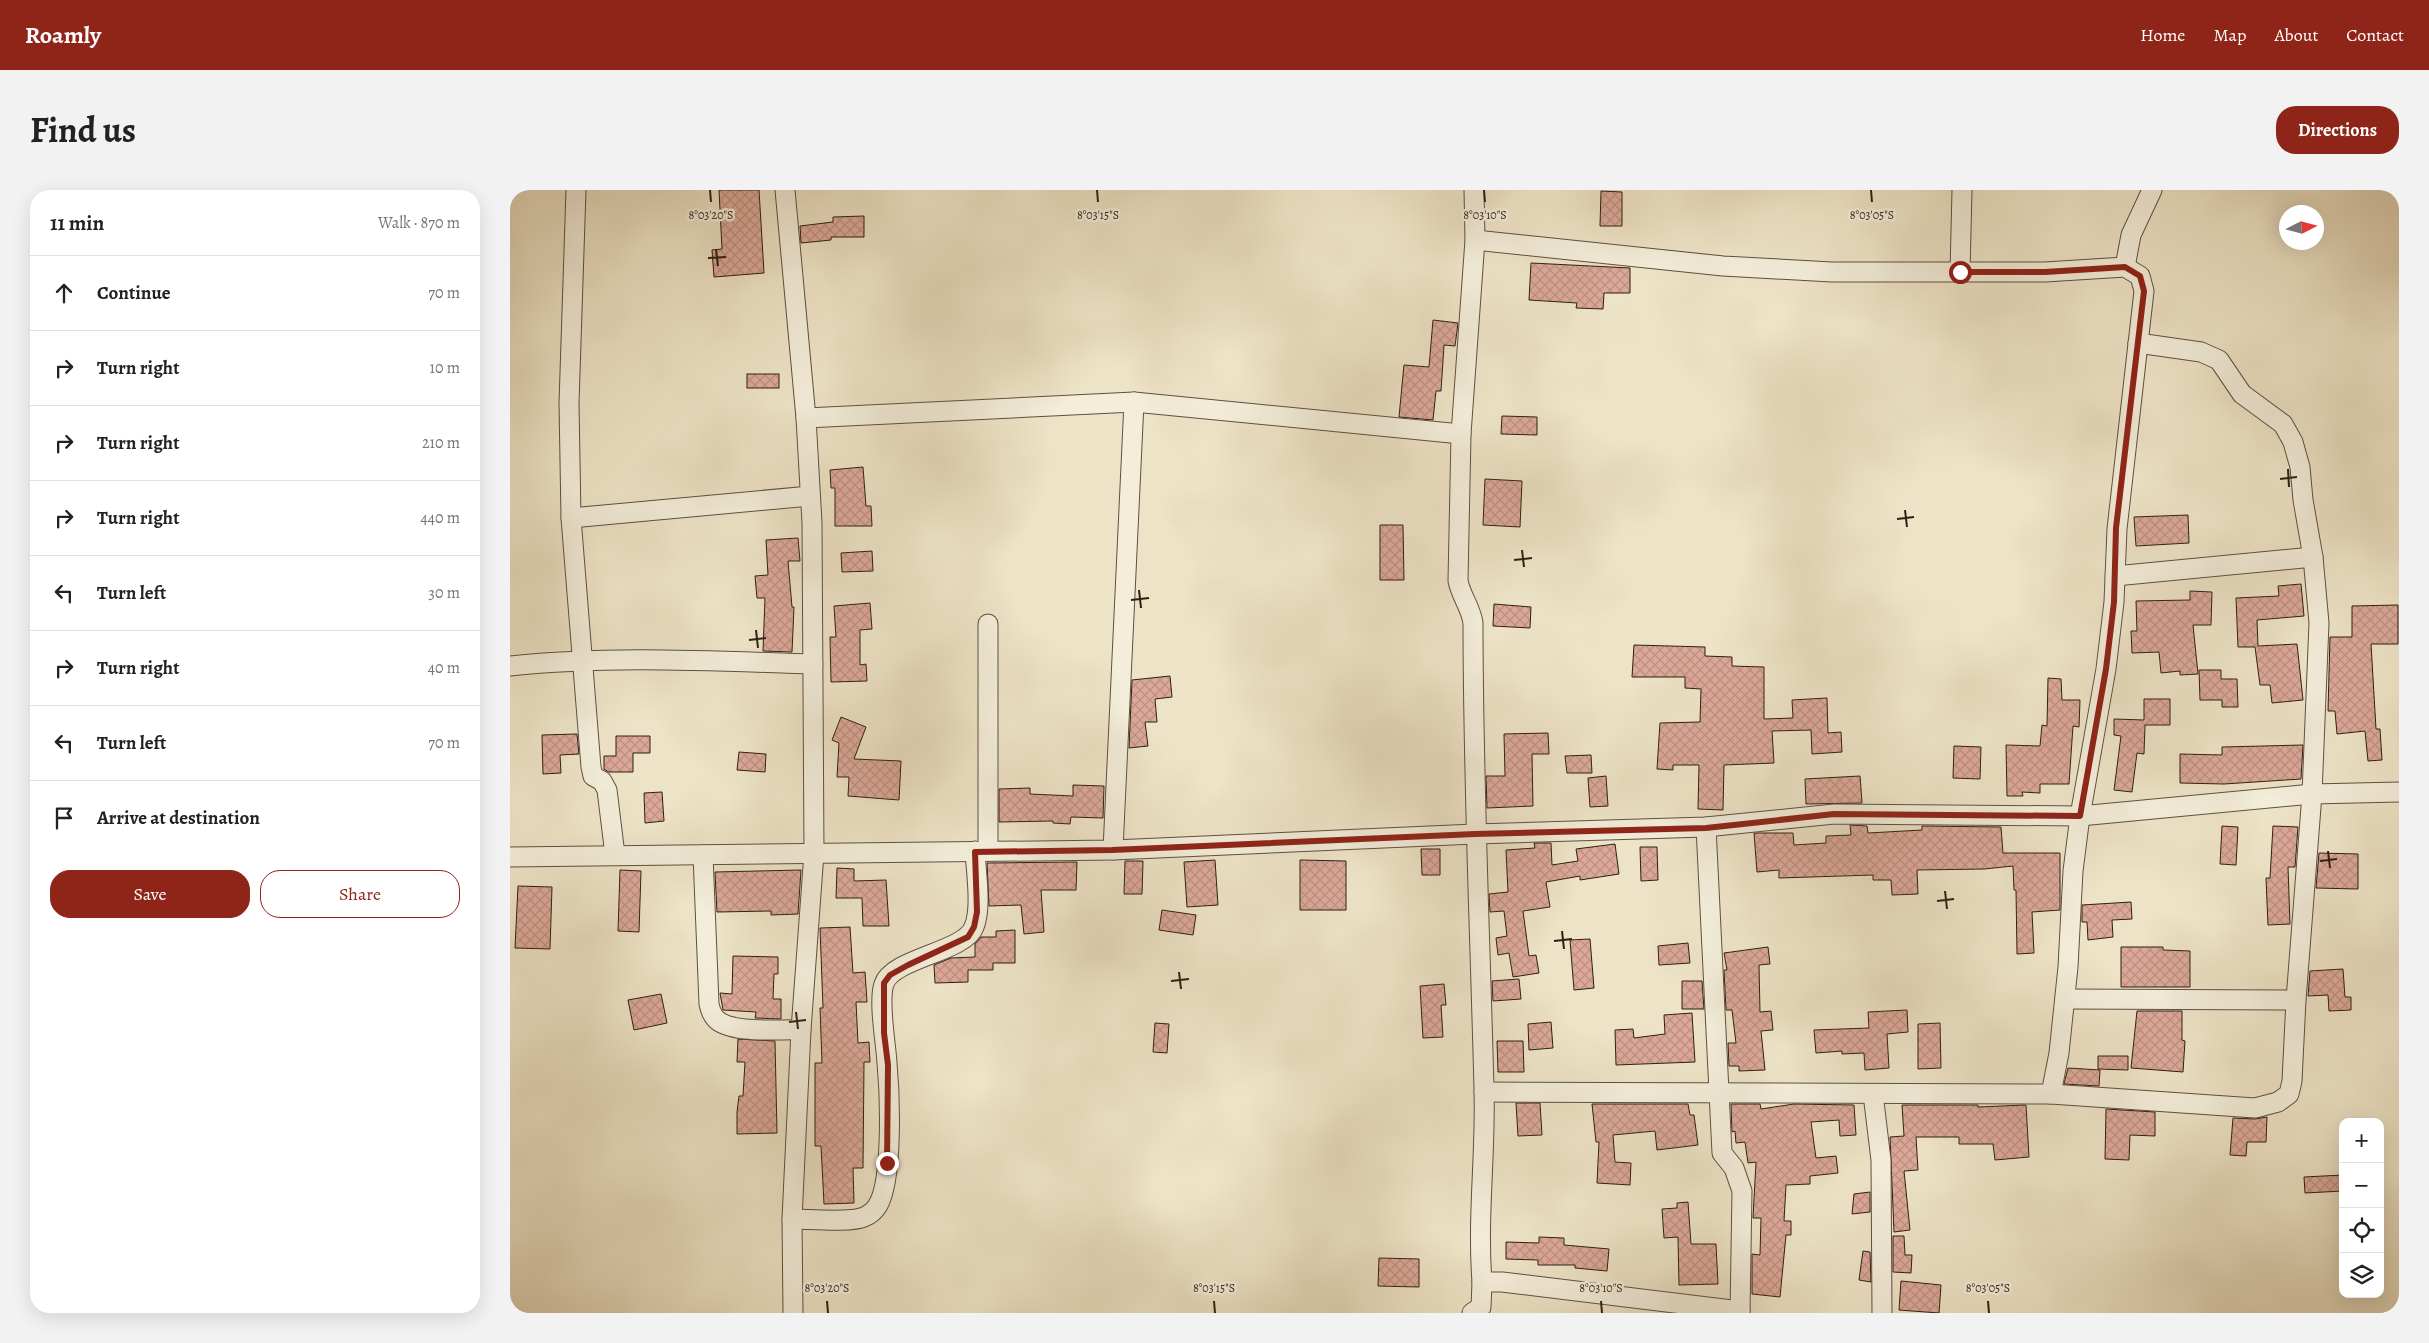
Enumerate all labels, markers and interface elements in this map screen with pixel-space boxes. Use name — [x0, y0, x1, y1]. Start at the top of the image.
text: Roamly — [25, 19, 101, 51]
text: Home — [2140, 23, 2185, 47]
text: Map — [2213, 23, 2246, 47]
text: About — [2274, 23, 2318, 47]
text: Contact — [2346, 23, 2404, 47]
text: Find us — [30, 106, 136, 154]
button: Directions — [2276, 106, 2399, 154]
north arrow — [2279, 205, 2324, 250]
text: 8°03'20"S — [689, 207, 733, 223]
text: 8°03'15"S — [1077, 207, 1119, 223]
text: 8°03'10"S — [1463, 207, 1507, 223]
text: 8°03'05"S — [1850, 207, 1894, 223]
text: 11 min — [50, 209, 104, 237]
text: Walk · 870 m — [378, 212, 460, 234]
route start — [1949, 261, 1972, 284]
icon: ahead — [50, 279, 78, 307]
text: Continue — [97, 280, 171, 306]
text: 70 m — [428, 282, 460, 304]
icon: right — [50, 354, 78, 382]
text: Turn right — [97, 355, 179, 381]
text: 10 m — [430, 357, 460, 379]
icon: right — [50, 429, 78, 457]
text: Turn right — [97, 430, 179, 456]
text: 210 m — [422, 432, 460, 454]
icon: right — [50, 504, 78, 532]
text: Turn right — [97, 505, 179, 531]
text: 440 m — [420, 507, 460, 529]
icon: left — [50, 579, 78, 607]
text: Turn left — [97, 580, 166, 606]
text: 30 m — [428, 582, 460, 604]
icon: right — [50, 654, 78, 682]
text: Turn right — [97, 655, 179, 681]
text: 40 m — [428, 657, 460, 679]
icon: left — [50, 729, 78, 757]
text: Turn left — [97, 730, 166, 756]
text: 70 m — [428, 732, 460, 754]
icon: arrive — [50, 804, 78, 832]
text: Arrive at destination — [97, 805, 260, 831]
button: Save — [50, 870, 250, 918]
button: Share — [260, 870, 460, 918]
map controls — [2339, 1118, 2384, 1298]
button: + — [2339, 1118, 2384, 1163]
route end — [876, 1152, 899, 1175]
button: − — [2339, 1163, 2384, 1208]
button: locate — [2339, 1208, 2384, 1253]
button: layers — [2339, 1253, 2384, 1298]
text: 8°03'20"S — [805, 1280, 849, 1296]
text: 8°03'15"S — [1193, 1280, 1235, 1296]
text: 8°03'10"S — [1579, 1280, 1623, 1296]
text: 8°03'05"S — [1966, 1280, 2010, 1296]

